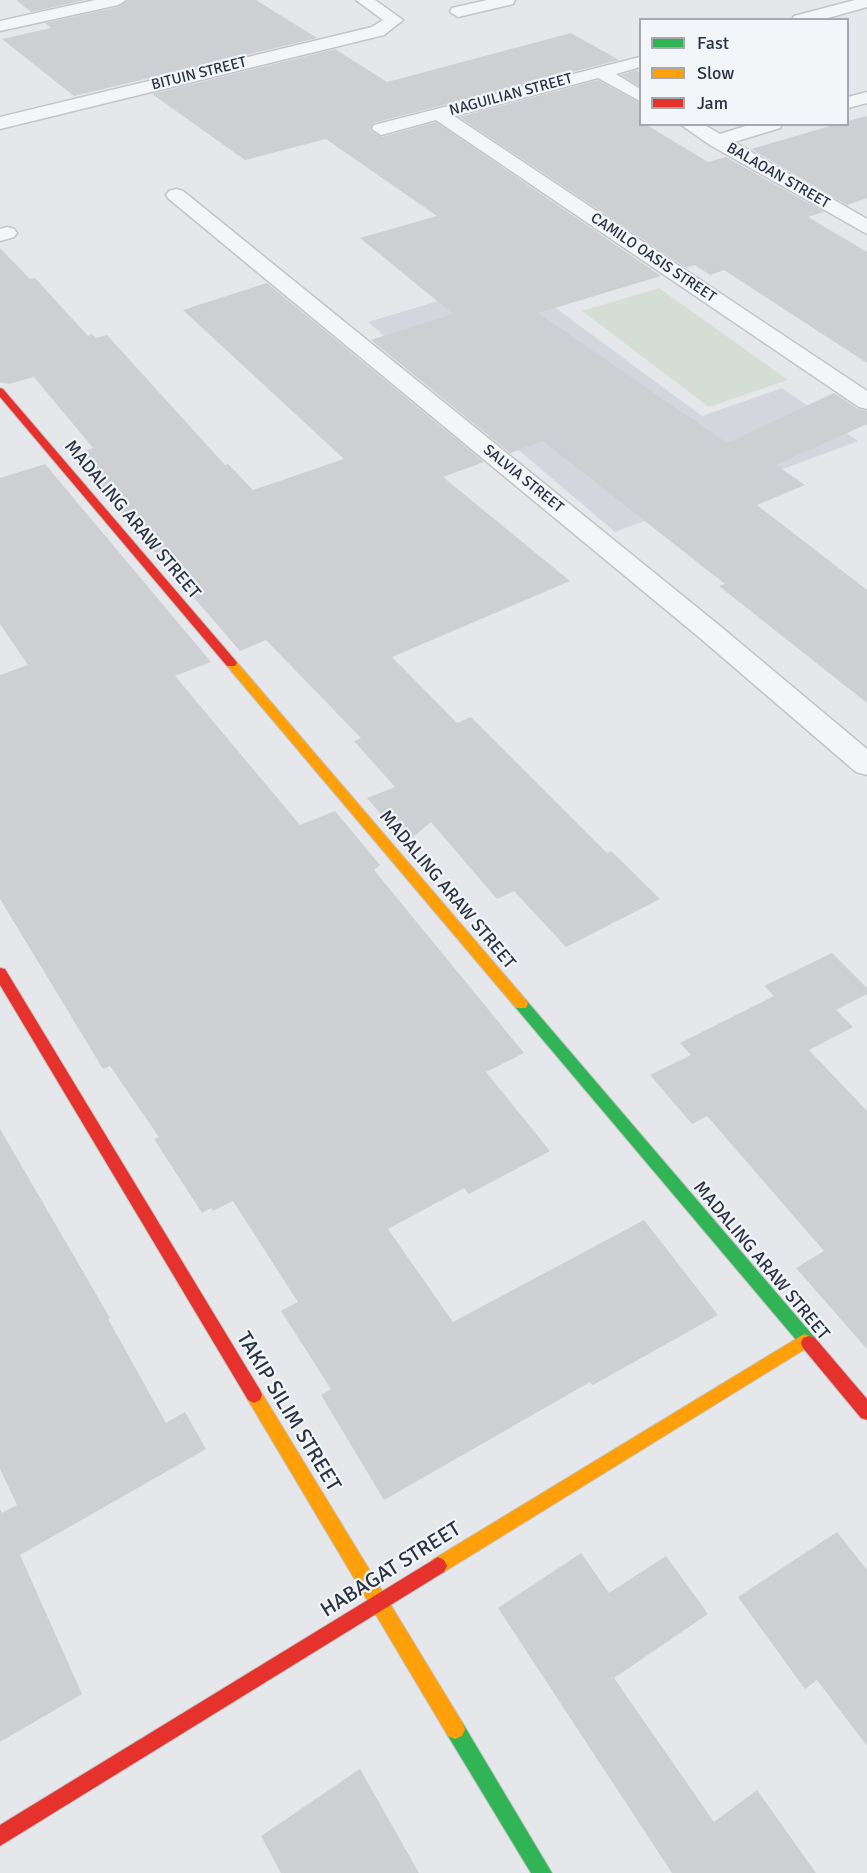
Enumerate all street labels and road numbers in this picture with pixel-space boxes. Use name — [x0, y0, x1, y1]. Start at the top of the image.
street label: BITUIN STREET — [150, 53, 248, 95]
street label: NAGUILIAN STREET — [447, 70, 575, 120]
street label: BALAOAN STREET — [723, 139, 833, 213]
street label: CAMILO OASIS STREET — [587, 209, 719, 307]
street label: MADALING ARAW STREET — [59, 436, 205, 604]
street label: SALVIA STREET — [479, 441, 567, 517]
street label: MADALING ARAW STREET — [374, 806, 520, 974]
street label: MADALING ARAW STREET — [688, 1177, 834, 1345]
street label: TAKIP SILIM STREET — [230, 1328, 346, 1496]
street label: HABAGAT STREET — [316, 1517, 466, 1623]

